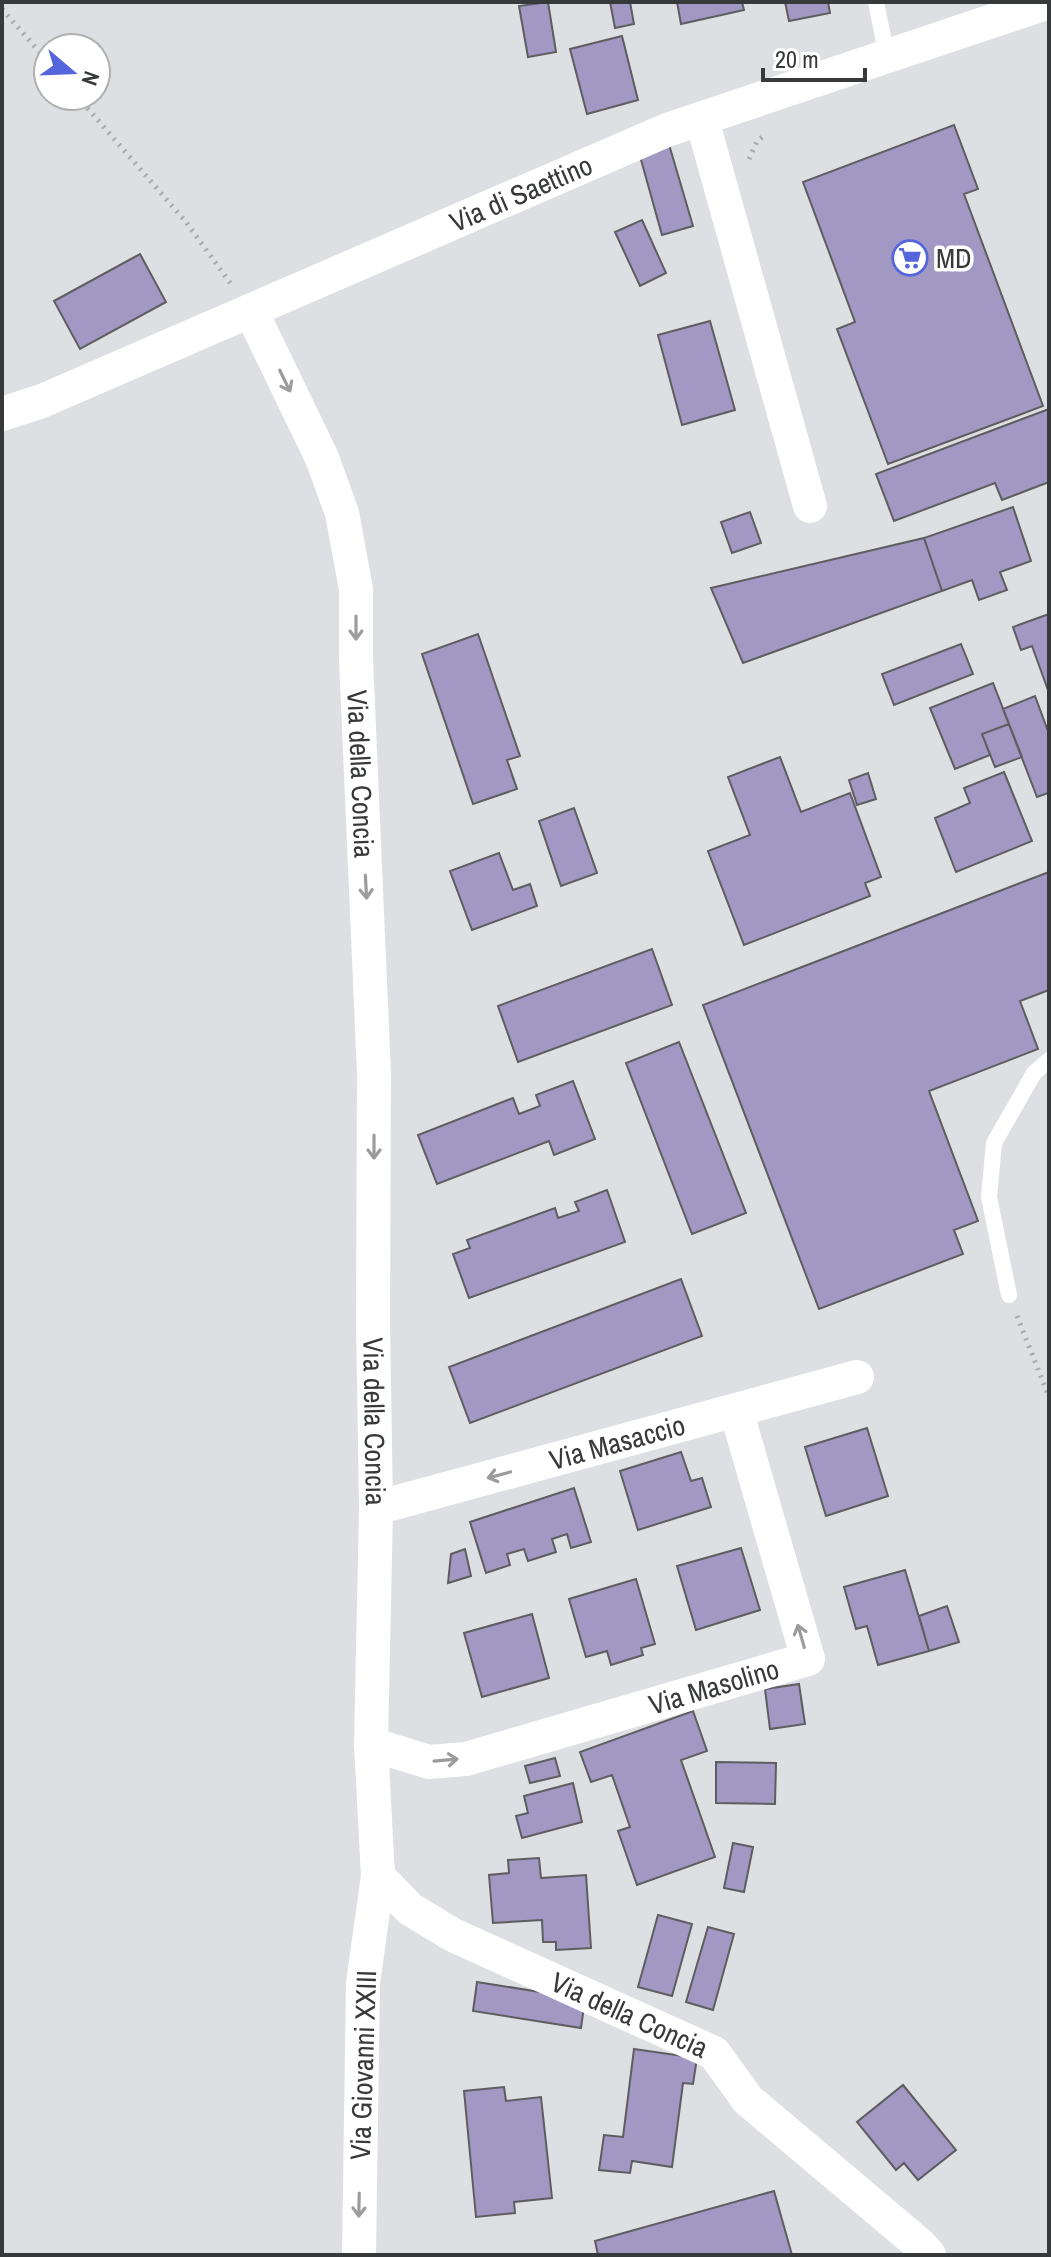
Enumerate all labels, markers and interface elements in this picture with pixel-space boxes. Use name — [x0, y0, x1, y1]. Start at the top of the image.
north arrow — [32, 32, 112, 112]
scale bar — [763, 32, 865, 82]
text: 20 m — [775, 43, 819, 75]
text: N — [75, 67, 107, 90]
street label: Via di Saettino — [444, 146, 598, 241]
supermarket icon: MD — [891, 239, 929, 277]
place label: MD — [936, 239, 972, 277]
one-way arrow — [278, 368, 293, 392]
one-way arrow — [348, 614, 364, 641]
street label: Via della Concia — [338, 689, 384, 859]
one-way arrow — [358, 873, 373, 900]
one-way arrow — [366, 1133, 382, 1160]
street label: Via della Concia — [354, 1337, 395, 1506]
street label: Via Masaccio — [545, 1406, 689, 1479]
one-way arrow — [486, 1468, 512, 1483]
one-way arrow — [793, 1624, 808, 1650]
street label: Via Masolino — [644, 1650, 783, 1724]
one-way arrow — [432, 1753, 459, 1768]
street label: Via della Concia — [545, 1963, 714, 2067]
street label: Via Giovanni XXIII — [341, 1969, 385, 2161]
one-way arrow — [352, 2191, 367, 2218]

